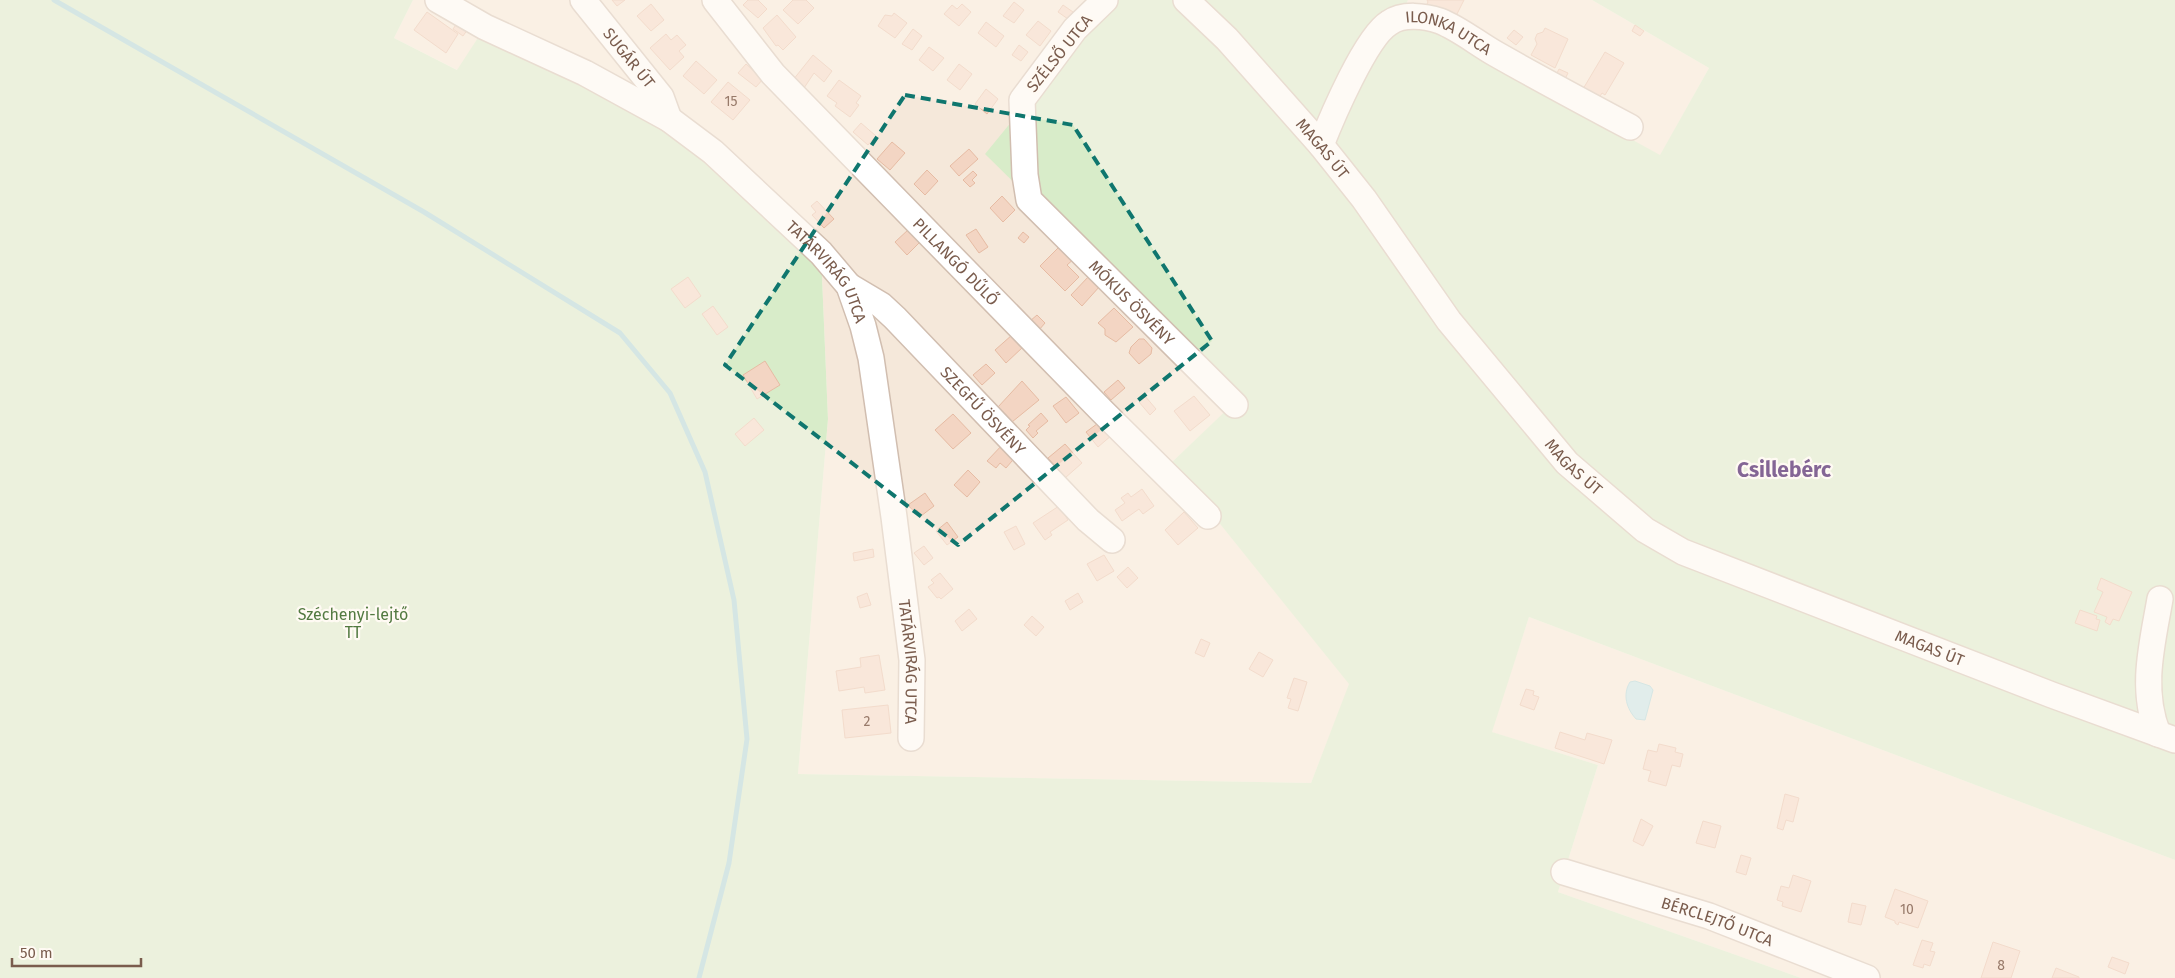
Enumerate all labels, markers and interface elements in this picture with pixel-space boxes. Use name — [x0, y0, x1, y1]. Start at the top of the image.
street label: ILONKA UTCA — [1404, 7, 1495, 59]
street label: SZÉLSŐ UTCA — [1021, 9, 1097, 96]
street label: SUGÁR ÚT — [599, 24, 659, 92]
house number: 15 — [724, 93, 738, 110]
street label: MAGAS ÚT — [1292, 115, 1353, 183]
street label: PILLANGÓ DŰLŐ — [909, 214, 1004, 309]
street label: TATÁRVIRÁG UTCA — [782, 217, 870, 326]
street label: MÓKUS ÖSVÉNY — [1085, 256, 1178, 350]
street label: SZEGFŰ ÖSVÉNY — [936, 363, 1029, 459]
street label: MAGAS ÚT — [1541, 435, 1607, 500]
district label: Csillebérc — [1737, 457, 1831, 483]
street label: TATÁRVIRÁG UTCA — [894, 598, 922, 725]
park label: Széchenyi-lejtő TT — [298, 605, 408, 642]
street label: MAGAS ÚT — [1892, 626, 1968, 670]
house number: 2 — [864, 713, 871, 730]
street label: BÉRCLEJTŐ UTCA — [1659, 893, 1777, 951]
house number: 10 — [1900, 901, 1914, 918]
scale bar — [12, 936, 141, 968]
text: 50 m — [20, 944, 53, 962]
house number: 8 — [1997, 957, 2005, 974]

